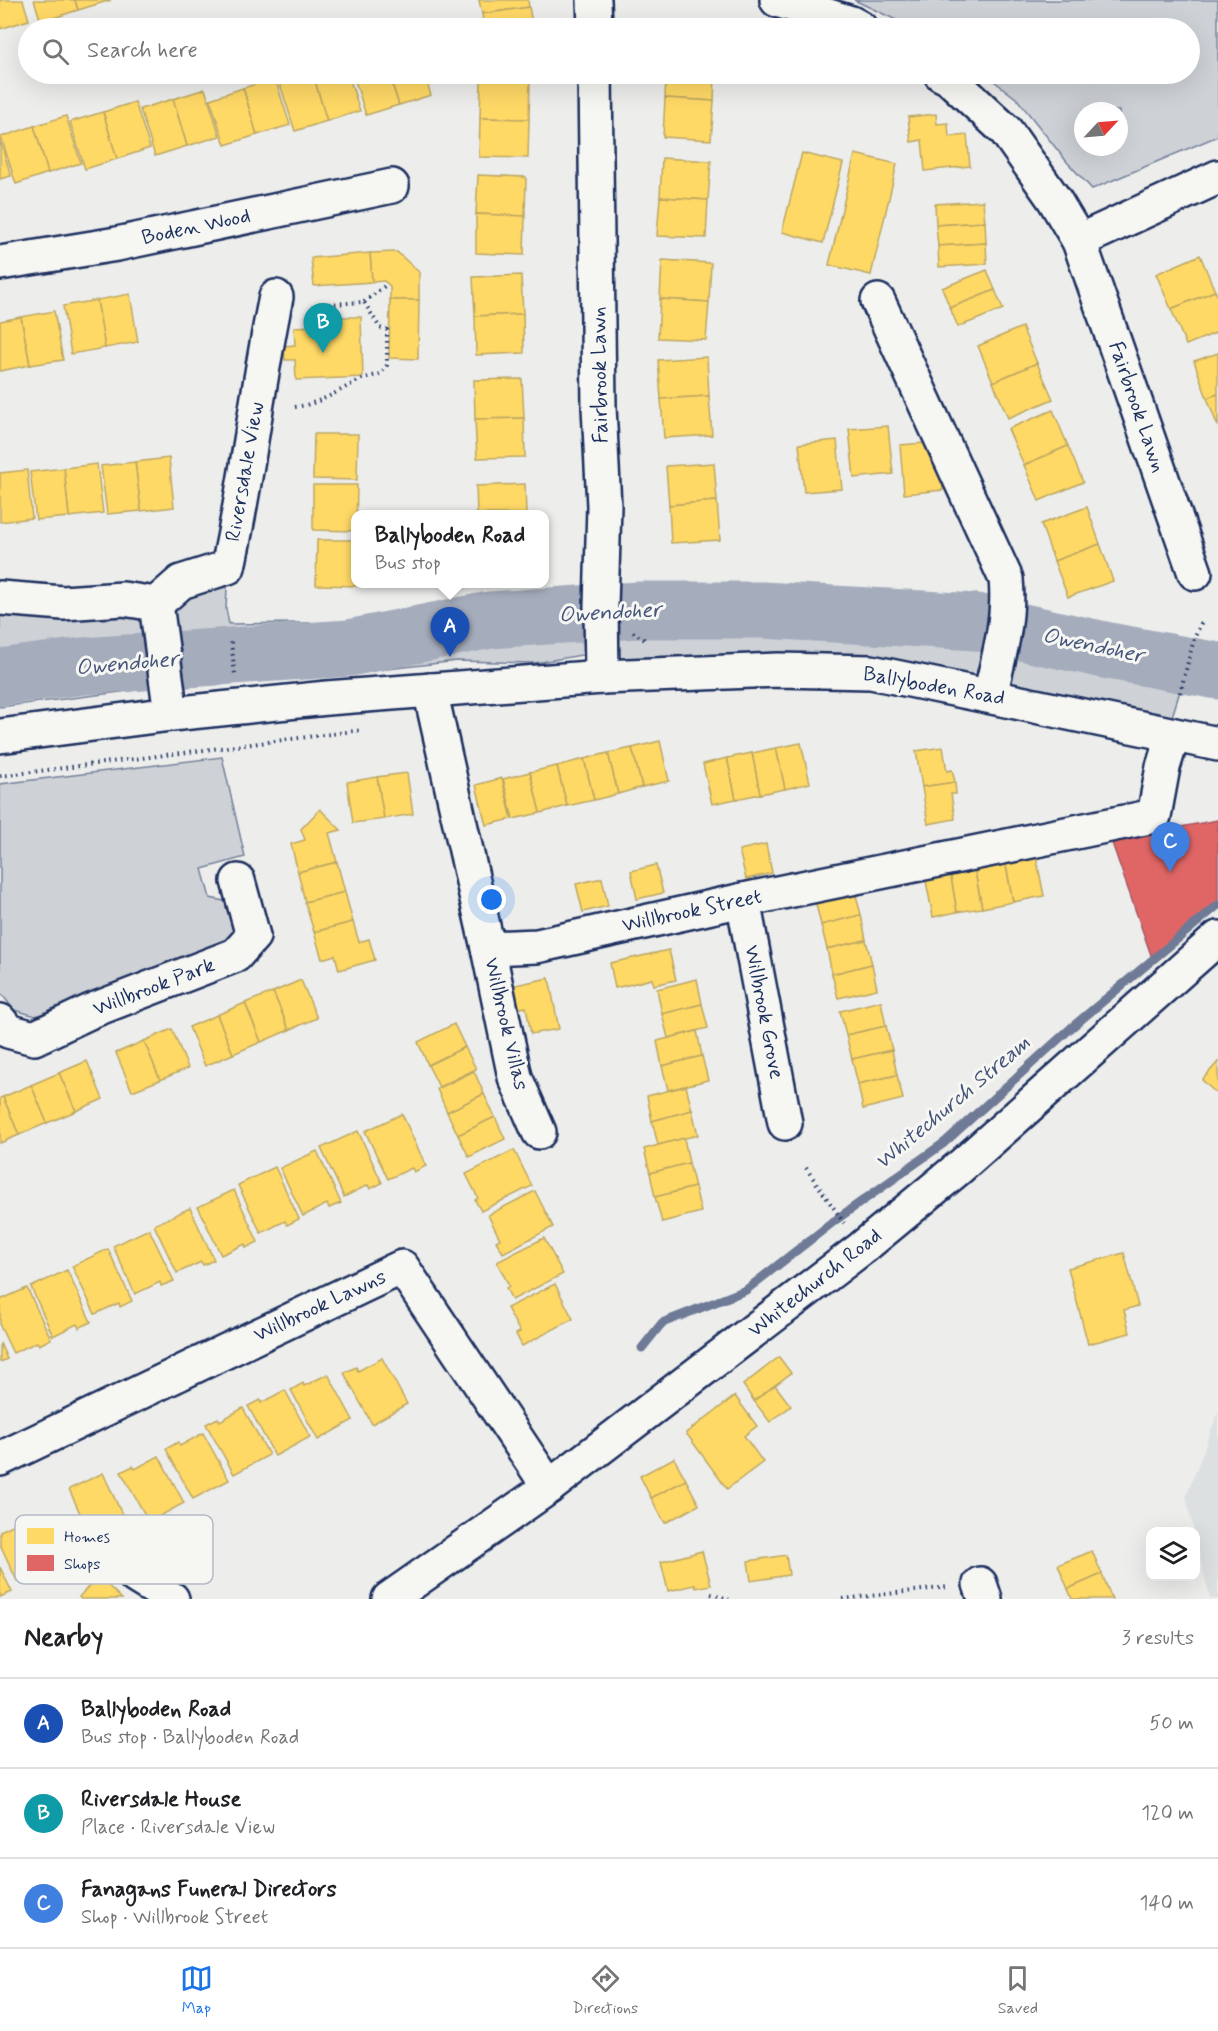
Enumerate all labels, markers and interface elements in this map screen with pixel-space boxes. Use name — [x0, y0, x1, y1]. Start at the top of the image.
search box — [18, 18, 1200, 84]
icon: search — [39, 35, 72, 68]
text: Search here — [87, 37, 198, 65]
north arrow — [1074, 102, 1128, 156]
street label: Boden Wood — [139, 202, 253, 252]
pin: B — [304, 304, 342, 353]
street label: Fairbrook Lawn — [585, 306, 615, 444]
street label: Fairbrook Lawn — [1101, 338, 1173, 476]
street label: Riversdale View — [219, 400, 271, 544]
popup — [351, 510, 549, 588]
text: Ballyboden Road — [375, 522, 525, 550]
text: Bus stop — [375, 550, 441, 577]
water label: Owendoher — [558, 596, 665, 630]
pin: A — [430, 608, 470, 657]
water label: Owendoher — [1040, 622, 1149, 671]
water label: Owendoher — [75, 645, 182, 682]
street label: Ballyboden Road — [861, 660, 1007, 712]
pin: C — [1150, 822, 1190, 872]
street label: Willbrook Street — [620, 883, 764, 939]
your location — [477, 885, 506, 914]
street label: Willbrook Grove — [737, 943, 791, 1081]
street label: Willbrook Park — [89, 951, 219, 1023]
street label: Willbrook Villas — [477, 955, 535, 1093]
water label: Whitechurch Stream — [869, 1030, 1037, 1176]
street label: Whitechurch Road — [742, 1222, 888, 1344]
street label: Willbrook Lawns — [249, 1263, 391, 1349]
legend — [15, 1515, 213, 1584]
text: Homes — [64, 1527, 110, 1548]
map controls — [1146, 1527, 1200, 1581]
button: layers — [1146, 1527, 1200, 1581]
text: Shops — [64, 1554, 101, 1575]
text: Nearby — [24, 1621, 103, 1655]
text: 3 results — [1122, 1625, 1194, 1652]
text: Ballyboden Road — [81, 1696, 231, 1724]
text: A — [37, 1710, 50, 1737]
text: 50 m — [1149, 1710, 1194, 1737]
text: Bus stop · Ballyboden Road — [81, 1724, 299, 1751]
text: Riversdale House — [81, 1786, 241, 1814]
text: B — [37, 1800, 50, 1827]
text: 120 m — [1141, 1800, 1194, 1827]
text: Place · Riversdale View — [81, 1814, 275, 1841]
text: Fanagans Funeral Directors — [81, 1876, 336, 1904]
text: C — [36, 1890, 51, 1917]
text: 140 m — [1140, 1890, 1194, 1917]
text: Shop · Willbrook Street — [81, 1904, 268, 1931]
tab: Map — [180, 1962, 213, 2019]
tab: Directions — [572, 1962, 638, 2019]
tab: Saved — [998, 1962, 1038, 2019]

